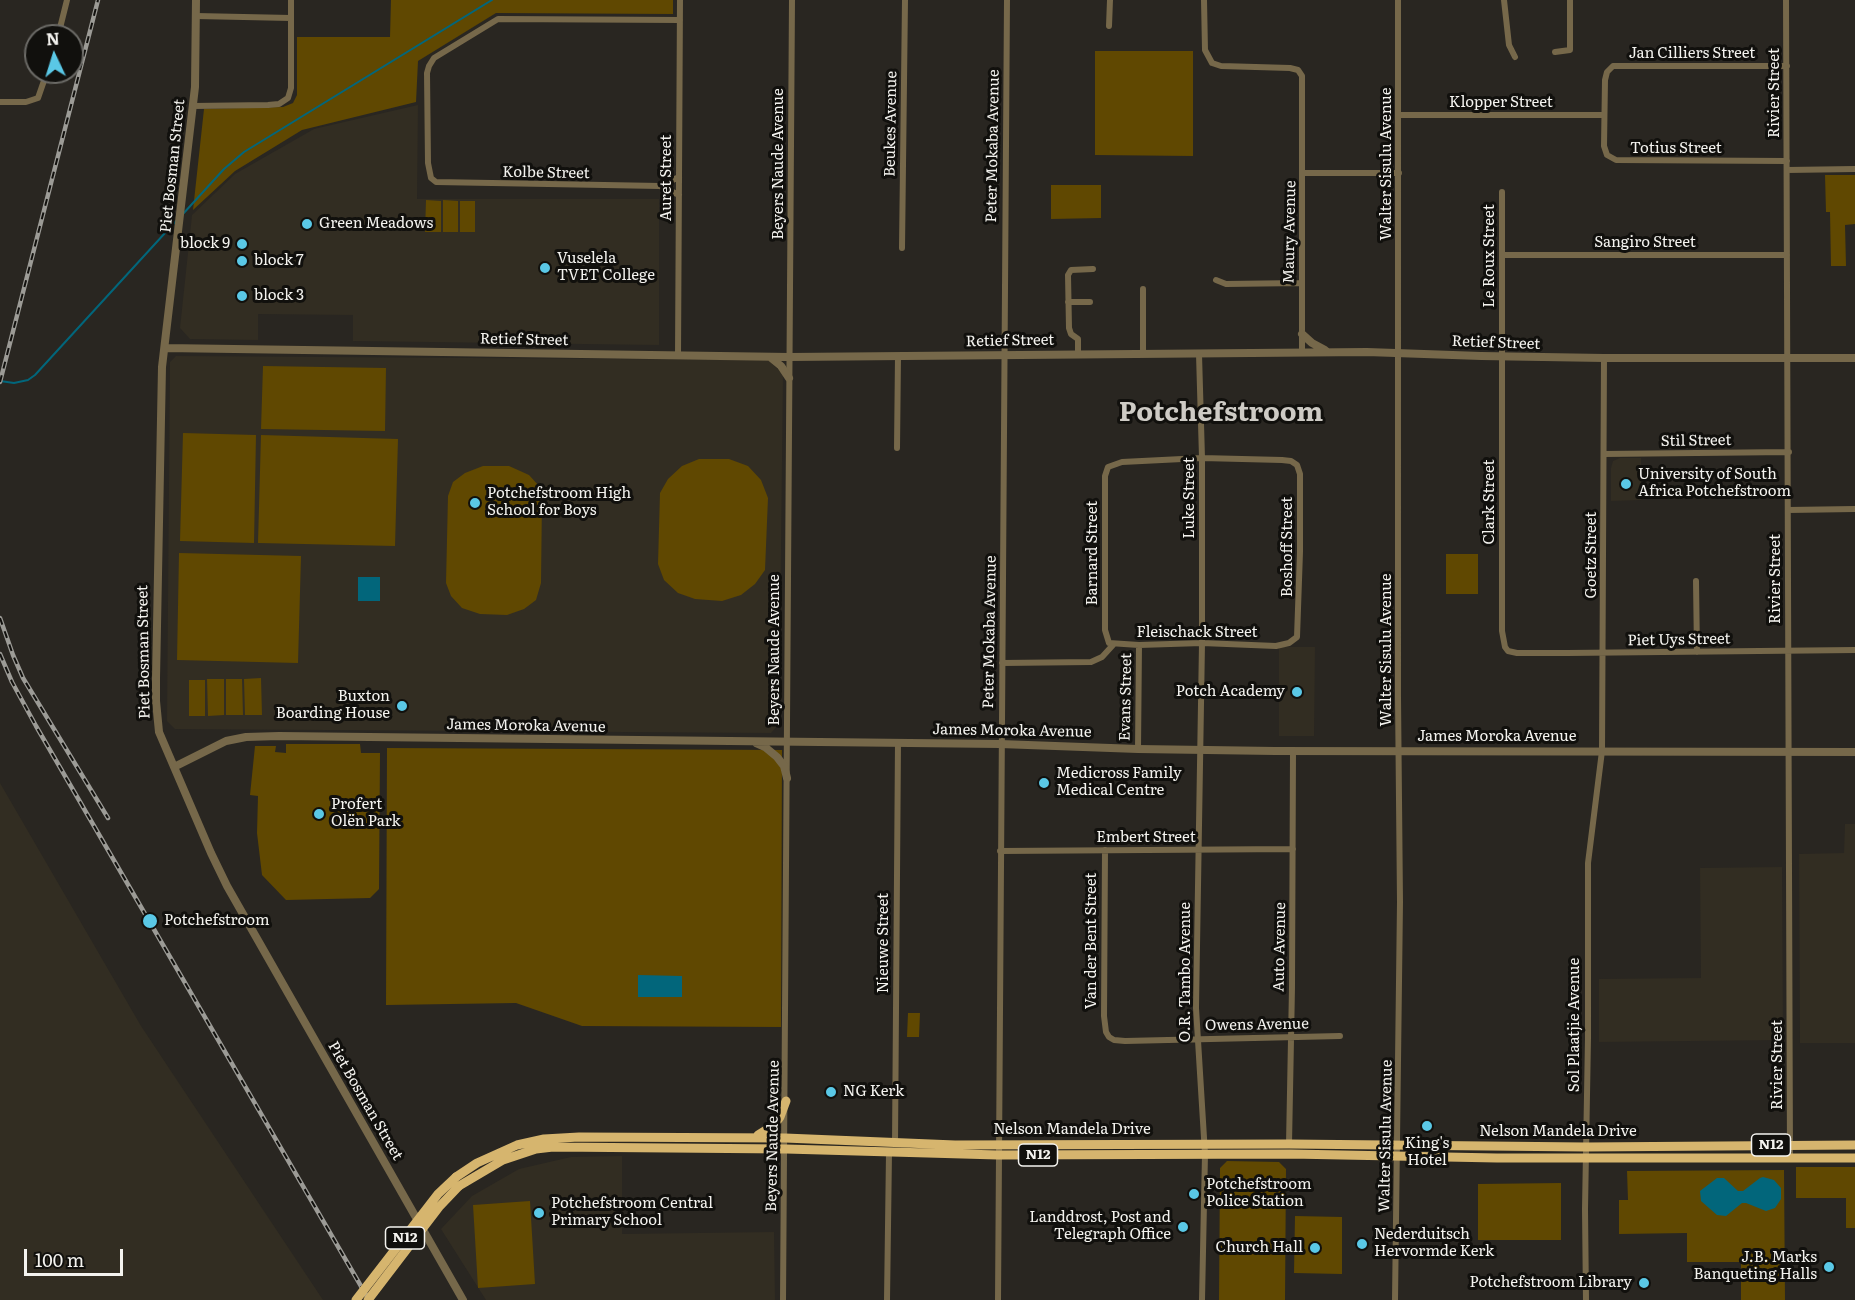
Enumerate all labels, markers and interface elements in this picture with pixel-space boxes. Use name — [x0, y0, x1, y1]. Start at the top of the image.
north arrow — [24, 24, 84, 84]
text: N — [45, 26, 60, 50]
street label: Jan Cilliers Street — [1629, 45, 1755, 63]
street label: Rivier Street — [1766, 48, 1784, 138]
street label: Peter Mokaba Avenue — [983, 69, 1003, 223]
street label: Beukes Avenue — [881, 71, 901, 177]
street label: Beyers Naude Avenue — [770, 88, 788, 240]
street label: Walter Sisulu Avenue — [1378, 88, 1396, 240]
street label: Klopper Street — [1449, 94, 1553, 112]
street label: Piet Bosman Street — [157, 98, 189, 234]
street label: Auret Street — [658, 135, 676, 221]
street label: Totius Street — [1630, 140, 1722, 158]
street label: Kolbe Street — [502, 163, 590, 183]
street label: Maury Avenue — [1280, 180, 1300, 284]
street label: Le Roux Street — [1481, 204, 1499, 308]
place label: Green Meadows — [319, 215, 433, 233]
marker: Green Meadows — [300, 217, 314, 231]
street label: Sangiro Street — [1594, 234, 1696, 252]
place label: block 9 — [180, 235, 230, 253]
marker: block 9 — [235, 237, 249, 251]
place label: Vuselela TVET College — [557, 250, 655, 285]
place label: block 7 — [254, 252, 304, 270]
marker: block 7 — [235, 254, 249, 268]
marker: Vuselela TVET College — [538, 261, 552, 275]
place label: block 3 — [254, 287, 304, 305]
marker: block 3 — [235, 289, 249, 303]
street label: Retief Street — [480, 330, 568, 350]
street label: Retief Street — [966, 331, 1054, 351]
street label: Retief Street — [1451, 332, 1541, 354]
district label: Potchefstroom — [1119, 397, 1323, 429]
street label: Stil Street — [1660, 431, 1732, 451]
street label: Luke Street — [1181, 457, 1199, 539]
street label: Clark Street — [1481, 459, 1499, 545]
place label: University of South Africa Potchefstroom — [1638, 466, 1791, 501]
marker: University of South Africa Potchefstroom — [1619, 477, 1633, 491]
place label: Potchefstroom High School for Boys — [487, 485, 631, 520]
marker: Potchefstroom High School for Boys — [468, 496, 482, 510]
street label: Boshoff Street — [1279, 497, 1297, 597]
street label: Barnard Street — [1084, 501, 1102, 605]
street label: Goetz Street — [1583, 512, 1601, 598]
street label: Rivier Street — [1767, 534, 1785, 624]
street label: Peter Mokaba Avenue — [980, 555, 1000, 709]
street label: Beyers Naude Avenue — [766, 574, 784, 726]
street label: Walter Sisulu Avenue — [1378, 574, 1396, 726]
street label: Piet Bosman Street — [134, 585, 154, 719]
street label: Fleischack Street — [1136, 624, 1258, 642]
street label: Piet Uys Street — [1627, 630, 1731, 650]
street label: Evans Street — [1116, 653, 1136, 741]
place label: Potch Academy — [1176, 683, 1285, 701]
marker: Potch Academy — [1290, 685, 1304, 699]
place label: Buxton Boarding House — [276, 688, 390, 723]
marker: Buxton Boarding House — [395, 699, 409, 713]
street label: James Moroka Avenue — [446, 716, 606, 736]
street label: James Moroka Avenue — [932, 721, 1092, 741]
street label: James Moroka Avenue — [1417, 728, 1577, 746]
place label: Medicross Family Medical Centre — [1056, 765, 1182, 800]
marker: Medicross Family Medical Centre — [1037, 776, 1051, 790]
place label: Profert Olën Park — [331, 796, 401, 831]
marker: Profert Olën Park — [312, 807, 326, 821]
street label: Embert Street — [1096, 829, 1196, 847]
street label: Van der Bent Street — [1083, 873, 1101, 1009]
street label: Nieuwe Street — [875, 893, 893, 993]
street label: O.R. Tambo Avenue — [1177, 902, 1195, 1042]
street label: Auto Avenue — [1270, 902, 1290, 992]
marker: Potchefstroom — [141, 912, 159, 930]
place label: Potchefstroom — [164, 912, 270, 930]
street label: Sol Plaatjie Avenue — [1566, 958, 1584, 1092]
street label: Owens Avenue — [1205, 1015, 1309, 1035]
street label: Rivier Street — [1769, 1020, 1787, 1110]
street label: Piet Bosman Street — [324, 1038, 406, 1164]
street label: Walter Sisulu Avenue — [1376, 1059, 1396, 1213]
street label: Beyers Naude Avenue — [763, 1060, 783, 1212]
place label: NG Kerk — [843, 1083, 904, 1101]
marker: NG Kerk — [824, 1085, 838, 1099]
marker: King's Hotel — [1420, 1119, 1434, 1133]
street label: Nelson Mandela Drive — [993, 1121, 1151, 1139]
street label: Nelson Mandela Drive — [1479, 1123, 1637, 1141]
road number: N12 — [1752, 1134, 1790, 1156]
place label: King's Hotel — [1405, 1135, 1449, 1170]
road number: N12 — [1018, 1144, 1058, 1166]
place label: Potchefstroom Police Station — [1206, 1176, 1312, 1211]
marker: Potchefstroom Police Station — [1187, 1187, 1201, 1201]
place label: Potchefstroom Central Primary School — [551, 1195, 713, 1230]
marker: Potchefstroom Central Primary School — [532, 1206, 546, 1220]
place label: Landdrost, Post and Telegraph Office — [1029, 1209, 1171, 1244]
marker: Landdrost, Post and Telegraph Office — [1176, 1220, 1190, 1234]
place label: Nederduitsch Hervormde Kerk — [1374, 1226, 1494, 1261]
road number: N12 — [386, 1227, 424, 1249]
scale bar — [27, 1237, 126, 1275]
marker: Nederduitsch Hervormde Kerk — [1355, 1237, 1369, 1251]
place label: Church Hall — [1216, 1239, 1303, 1257]
marker: Church Hall — [1308, 1241, 1322, 1255]
text: 100 m — [35, 1246, 84, 1273]
place label: J.B. Marks Banqueting Halls — [1694, 1249, 1817, 1284]
marker: J.B. Marks Banqueting Halls — [1822, 1260, 1836, 1274]
place label: Potchefstroom Library — [1469, 1274, 1632, 1292]
marker: Potchefstroom Library — [1637, 1276, 1651, 1290]

